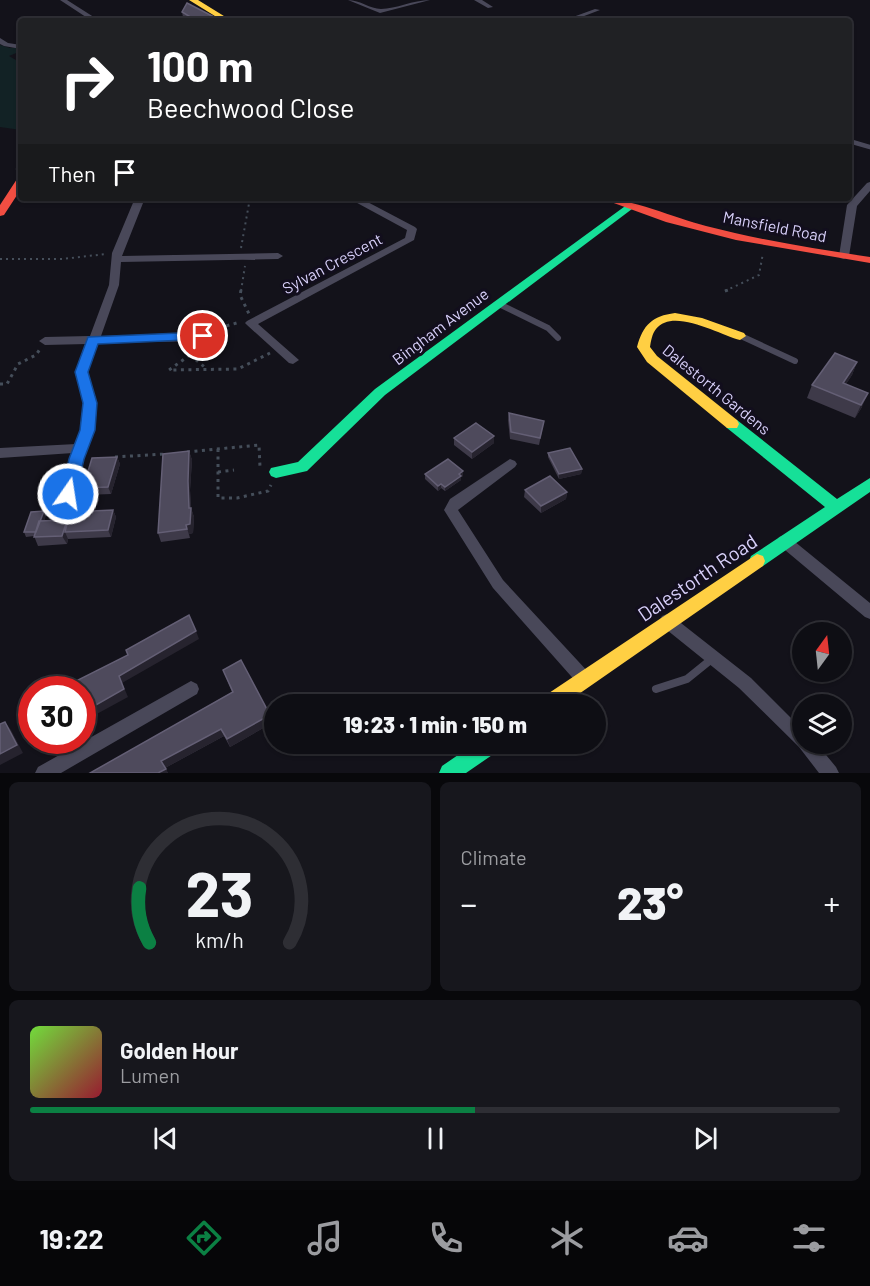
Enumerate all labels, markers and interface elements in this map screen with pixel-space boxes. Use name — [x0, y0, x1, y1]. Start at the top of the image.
text: 100 m — [147, 40, 253, 90]
icon: right — [48, 42, 126, 120]
text: Beechwood Close — [147, 91, 354, 123]
icon: arrive — [108, 156, 141, 189]
text: Then — [48, 160, 96, 186]
street label: Mansfield Road — [722, 207, 828, 245]
street label: Sylvan Crescent — [279, 229, 385, 297]
street label: Bingham Avenue — [388, 284, 492, 368]
pin — [177, 310, 228, 361]
icon: arrive — [186, 319, 219, 352]
street label: Dalestorth Gardens — [659, 340, 775, 438]
position arrow — [36, 462, 100, 526]
street label: Dalestorth Road — [633, 528, 761, 626]
north arrow — [792, 622, 852, 682]
map controls — [792, 622, 852, 754]
speed limit sign: 30 — [18, 676, 96, 754]
button: layers — [792, 694, 852, 754]
text: 19:23 · 1 min · 150 m — [343, 711, 527, 737]
text: Climate — [461, 845, 527, 869]
text: 23 — [186, 855, 254, 929]
text: 23° — [617, 875, 683, 929]
text: − — [461, 883, 477, 923]
text: + — [823, 883, 840, 923]
text: km/h — [195, 928, 244, 953]
text: Golden Hour — [120, 1037, 238, 1063]
text: Lumen — [120, 1063, 180, 1087]
icon: previous — [149, 1122, 182, 1155]
icon: pause — [419, 1122, 452, 1155]
icon: next — [689, 1122, 722, 1155]
icon: directions — [183, 1217, 225, 1259]
icon: music — [304, 1217, 346, 1259]
icon: phone — [425, 1217, 467, 1259]
icon: climate — [546, 1217, 588, 1259]
icon: car — [667, 1217, 709, 1259]
icon: filters — [788, 1217, 830, 1259]
text: 19:22 — [40, 1222, 104, 1254]

